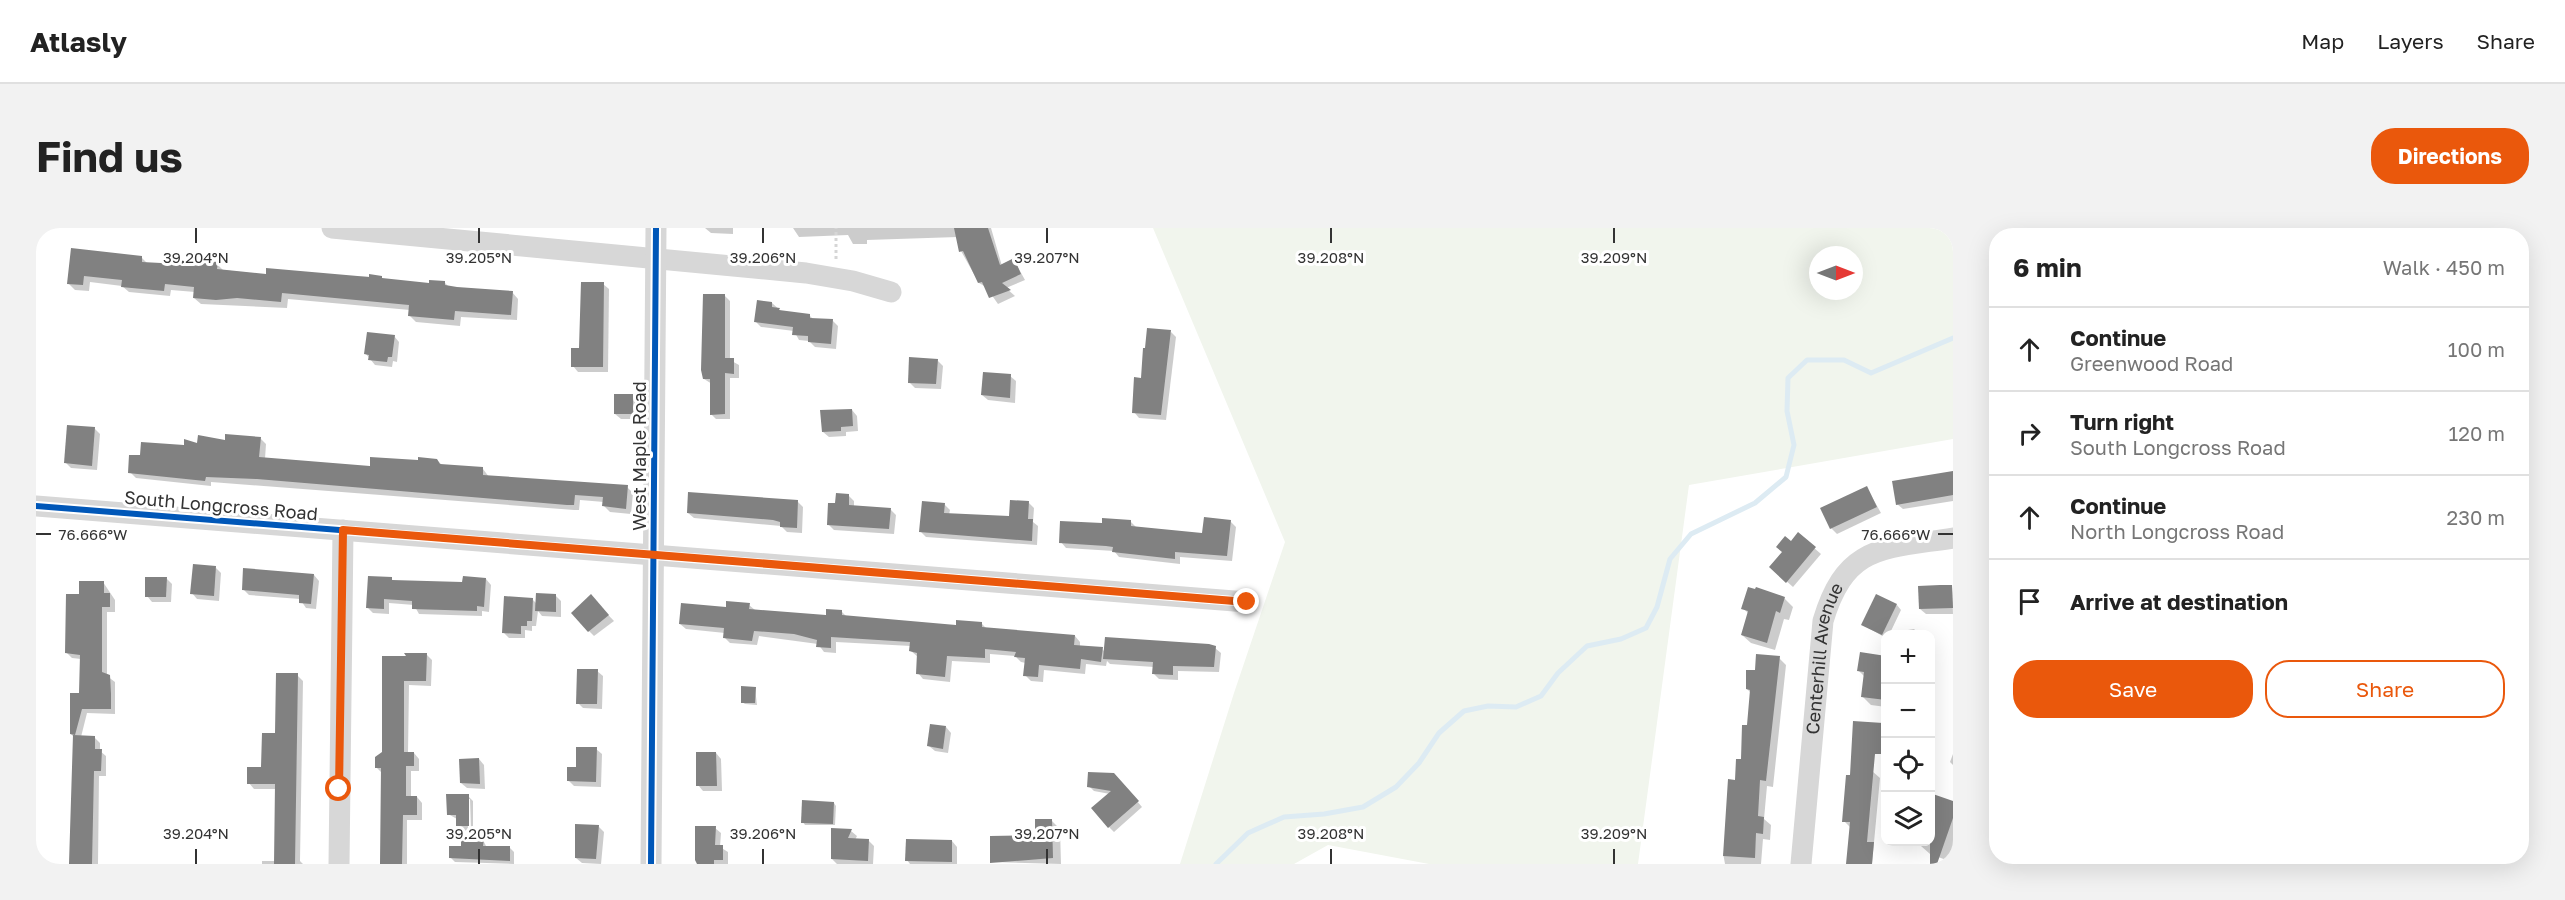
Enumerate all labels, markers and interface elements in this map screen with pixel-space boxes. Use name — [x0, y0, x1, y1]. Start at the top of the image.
text: Atlasly — [30, 25, 127, 58]
text: Map — [2301, 28, 2344, 54]
text: Layers — [2377, 28, 2444, 54]
text: Share — [2477, 28, 2535, 54]
button: Directions — [2371, 128, 2529, 184]
text: Find us — [36, 131, 183, 181]
north arrow — [1809, 246, 1863, 300]
text: 39.204°N — [163, 248, 229, 266]
text: 39.205°N — [446, 248, 512, 266]
text: 39.206°N — [730, 248, 796, 266]
text: 39.207°N — [1014, 248, 1080, 266]
text: 39.208°N — [1298, 248, 1364, 266]
text: 39.209°N — [1581, 248, 1647, 266]
text: 6 min — [2013, 252, 2082, 283]
text: Walk · 450 m — [2383, 255, 2505, 279]
text: Continue — [2070, 324, 2166, 351]
icon: ahead — [2013, 333, 2046, 366]
text: 100 m — [2448, 337, 2505, 361]
text: Greenwood Road — [2070, 351, 2233, 375]
street label: West Maple Road — [628, 381, 650, 531]
text: Turn right — [2070, 408, 2174, 435]
icon: right — [2013, 417, 2046, 450]
text: 120 m — [2449, 421, 2505, 445]
text: South Longcross Road — [2070, 435, 2286, 459]
street label: South Longcross Road — [123, 486, 319, 524]
text: Continue — [2070, 492, 2166, 519]
icon: ahead — [2013, 501, 2046, 534]
text: 230 m — [2447, 505, 2505, 529]
text: North Longcross Road — [2070, 519, 2284, 543]
text: 76.666°W — [58, 525, 128, 543]
text: 76.666°W — [1861, 525, 1931, 543]
street label: Centerhill Avenue — [1801, 578, 1847, 735]
icon: arrive — [2013, 585, 2046, 618]
route end — [1233, 588, 1259, 614]
text: Arrive at destination — [2070, 588, 2288, 615]
map controls — [1881, 630, 1935, 846]
button: + — [1881, 630, 1935, 684]
button: Save — [2013, 660, 2253, 718]
button: Share — [2265, 660, 2505, 718]
button: − — [1881, 684, 1935, 738]
button: locate — [1881, 738, 1935, 792]
route start — [325, 775, 351, 801]
button: layers — [1881, 792, 1935, 846]
text: 39.204°N — [163, 824, 229, 842]
text: 39.205°N — [446, 824, 512, 842]
text: 39.206°N — [730, 824, 796, 842]
text: 39.207°N — [1014, 824, 1080, 842]
text: 39.208°N — [1298, 824, 1364, 842]
text: 39.209°N — [1581, 824, 1647, 842]

